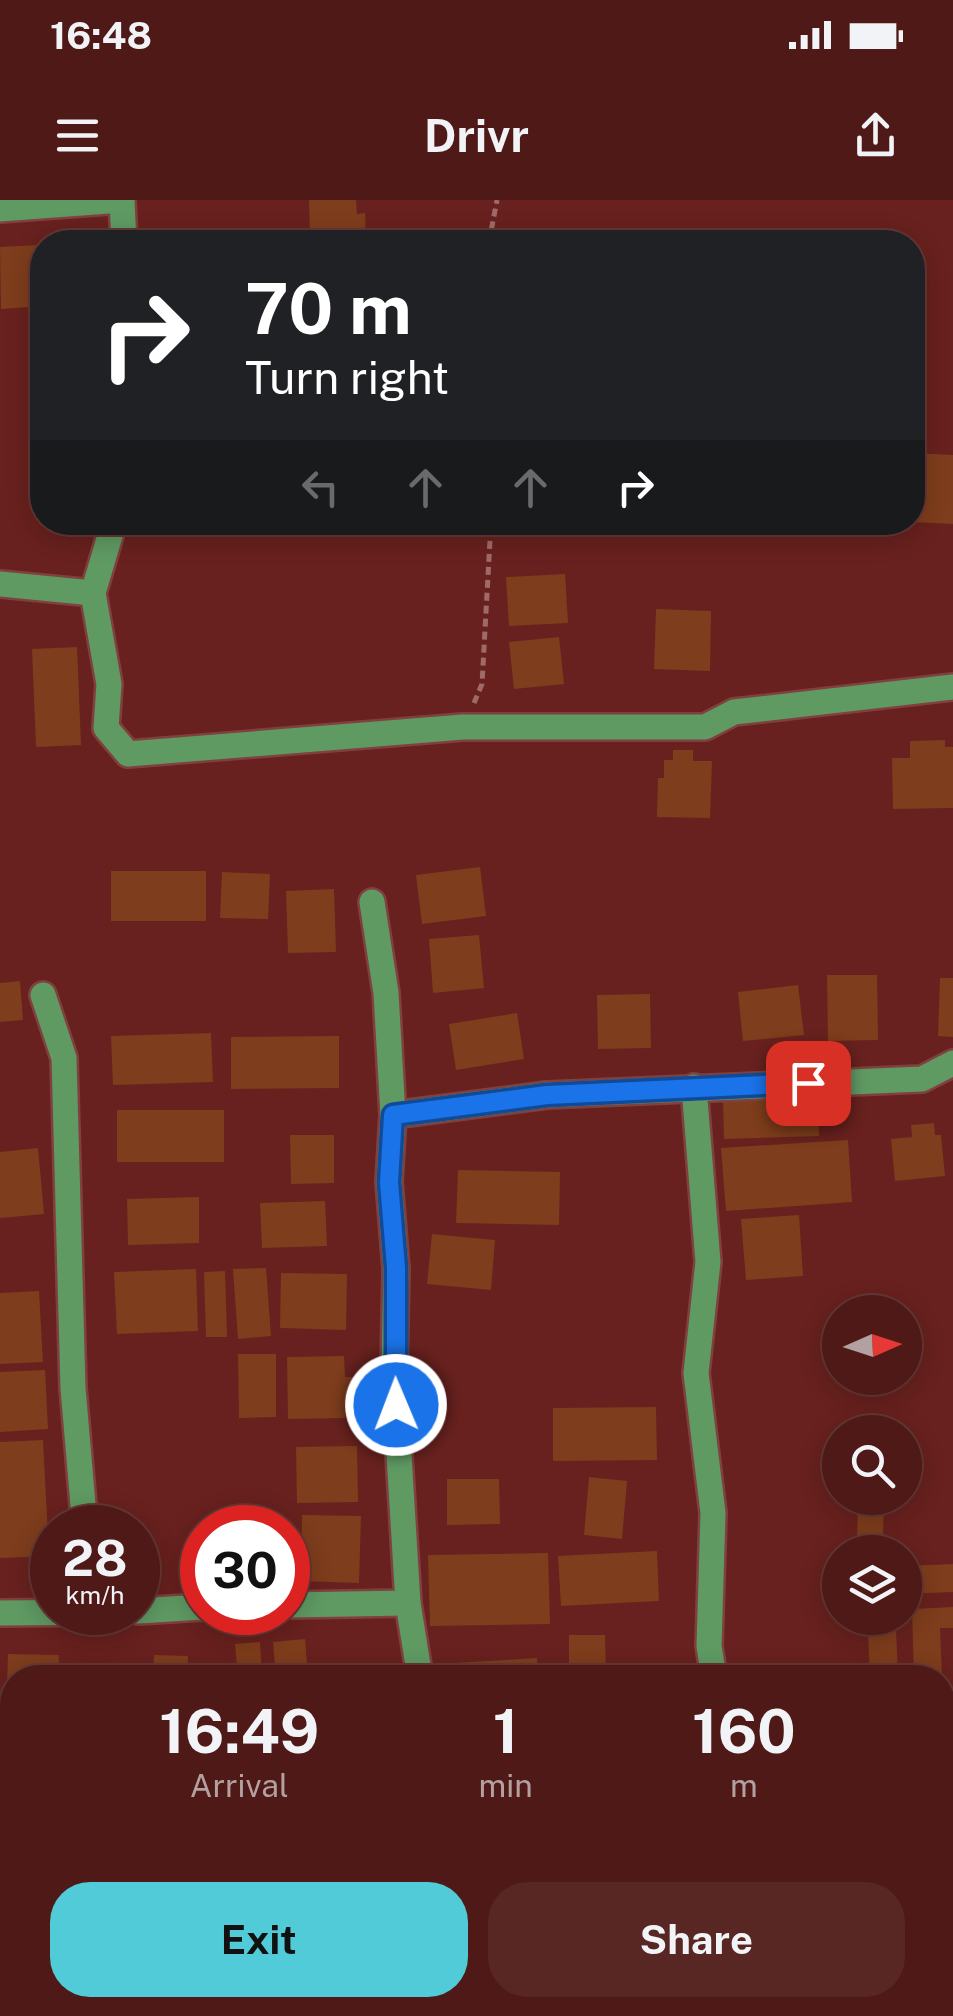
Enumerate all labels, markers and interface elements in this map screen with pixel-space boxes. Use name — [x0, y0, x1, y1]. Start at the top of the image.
text: 16:48 — [50, 13, 152, 58]
icon: menu — [50, 108, 105, 163]
icon: share — [848, 108, 903, 163]
text: Drivr — [424, 109, 529, 162]
text: 70 m — [245, 267, 412, 350]
icon: right — [80, 270, 210, 400]
text: Turn right — [245, 351, 449, 404]
icon: left — [293, 460, 348, 515]
icon: ahead — [398, 460, 453, 515]
icon: ahead — [503, 460, 558, 515]
icon: right — [608, 460, 663, 515]
pin — [766, 1041, 851, 1126]
icon: arrive — [781, 1056, 836, 1111]
north arrow — [822, 1295, 922, 1395]
map controls — [822, 1295, 922, 1635]
position arrow — [344, 1353, 448, 1457]
button: search — [822, 1415, 922, 1515]
speed limit sign: 30 — [180, 1505, 310, 1635]
text: 28 — [62, 1528, 128, 1587]
button: layers — [822, 1535, 922, 1635]
text: km/h — [66, 1580, 124, 1610]
text: 16:49 — [159, 1696, 319, 1767]
text: 1 — [493, 1696, 519, 1767]
text: 160 — [692, 1696, 796, 1767]
text: Arrival — [190, 1767, 289, 1804]
text: min — [479, 1767, 533, 1804]
text: m — [730, 1767, 758, 1804]
button: Exit — [50, 1882, 468, 1997]
button: Share — [488, 1882, 905, 1997]

